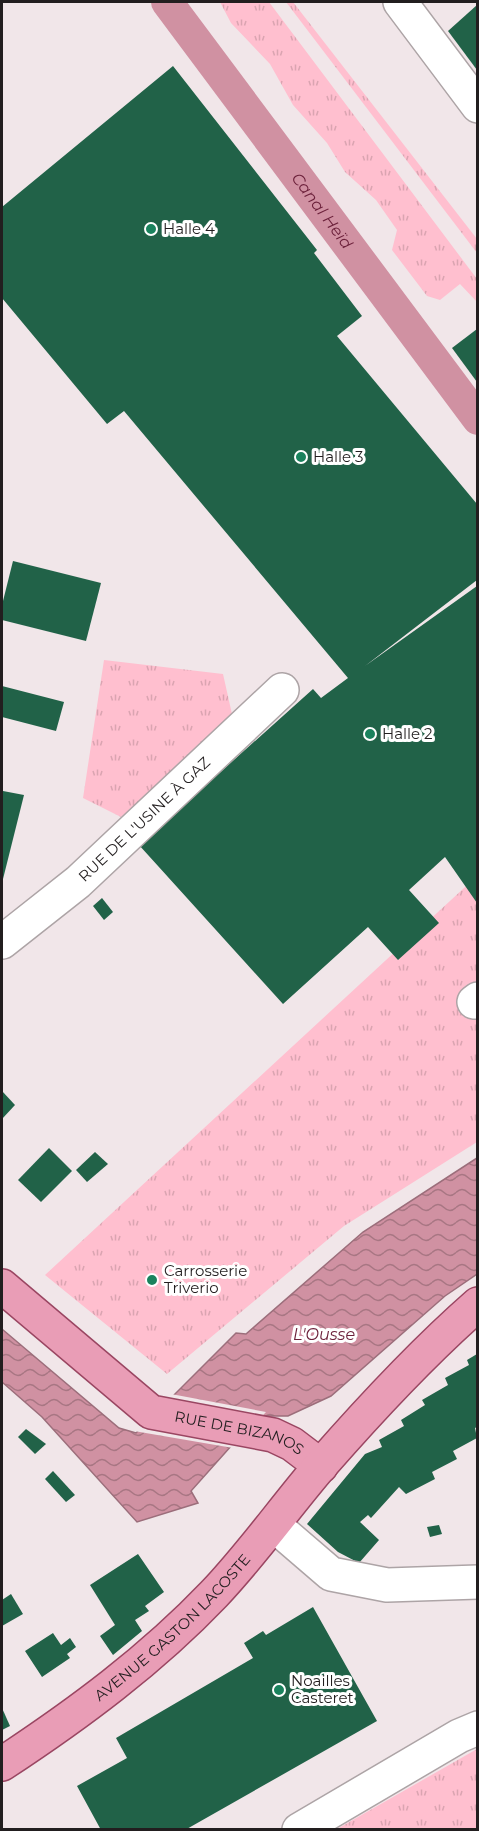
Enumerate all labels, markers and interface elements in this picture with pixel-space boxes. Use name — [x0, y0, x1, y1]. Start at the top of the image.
water label: Canal Heïd — [288, 169, 357, 253]
place label: Halle 4 — [163, 219, 215, 238]
marker: Halle 4 — [144, 222, 158, 236]
place label: Halle 3 — [313, 447, 364, 466]
marker: Halle 3 — [294, 450, 308, 464]
place label: Halle 2 — [382, 724, 433, 743]
marker: Halle 2 — [363, 727, 377, 741]
street label: RUE DE L'USINE À GAZ — [74, 753, 214, 886]
place label: Carrosserie Triverio — [164, 1261, 247, 1297]
marker: Carrosserie Triverio — [145, 1273, 159, 1287]
water label: L'Ousse — [293, 1325, 355, 1344]
street label: RUE DE BIZANOS — [173, 1407, 308, 1459]
street label: AVENUE GASTON LACOSTE — [90, 1550, 254, 1705]
place label: Noailles Casteret — [291, 1671, 354, 1707]
marker: Noailles Casteret — [272, 1683, 286, 1697]

